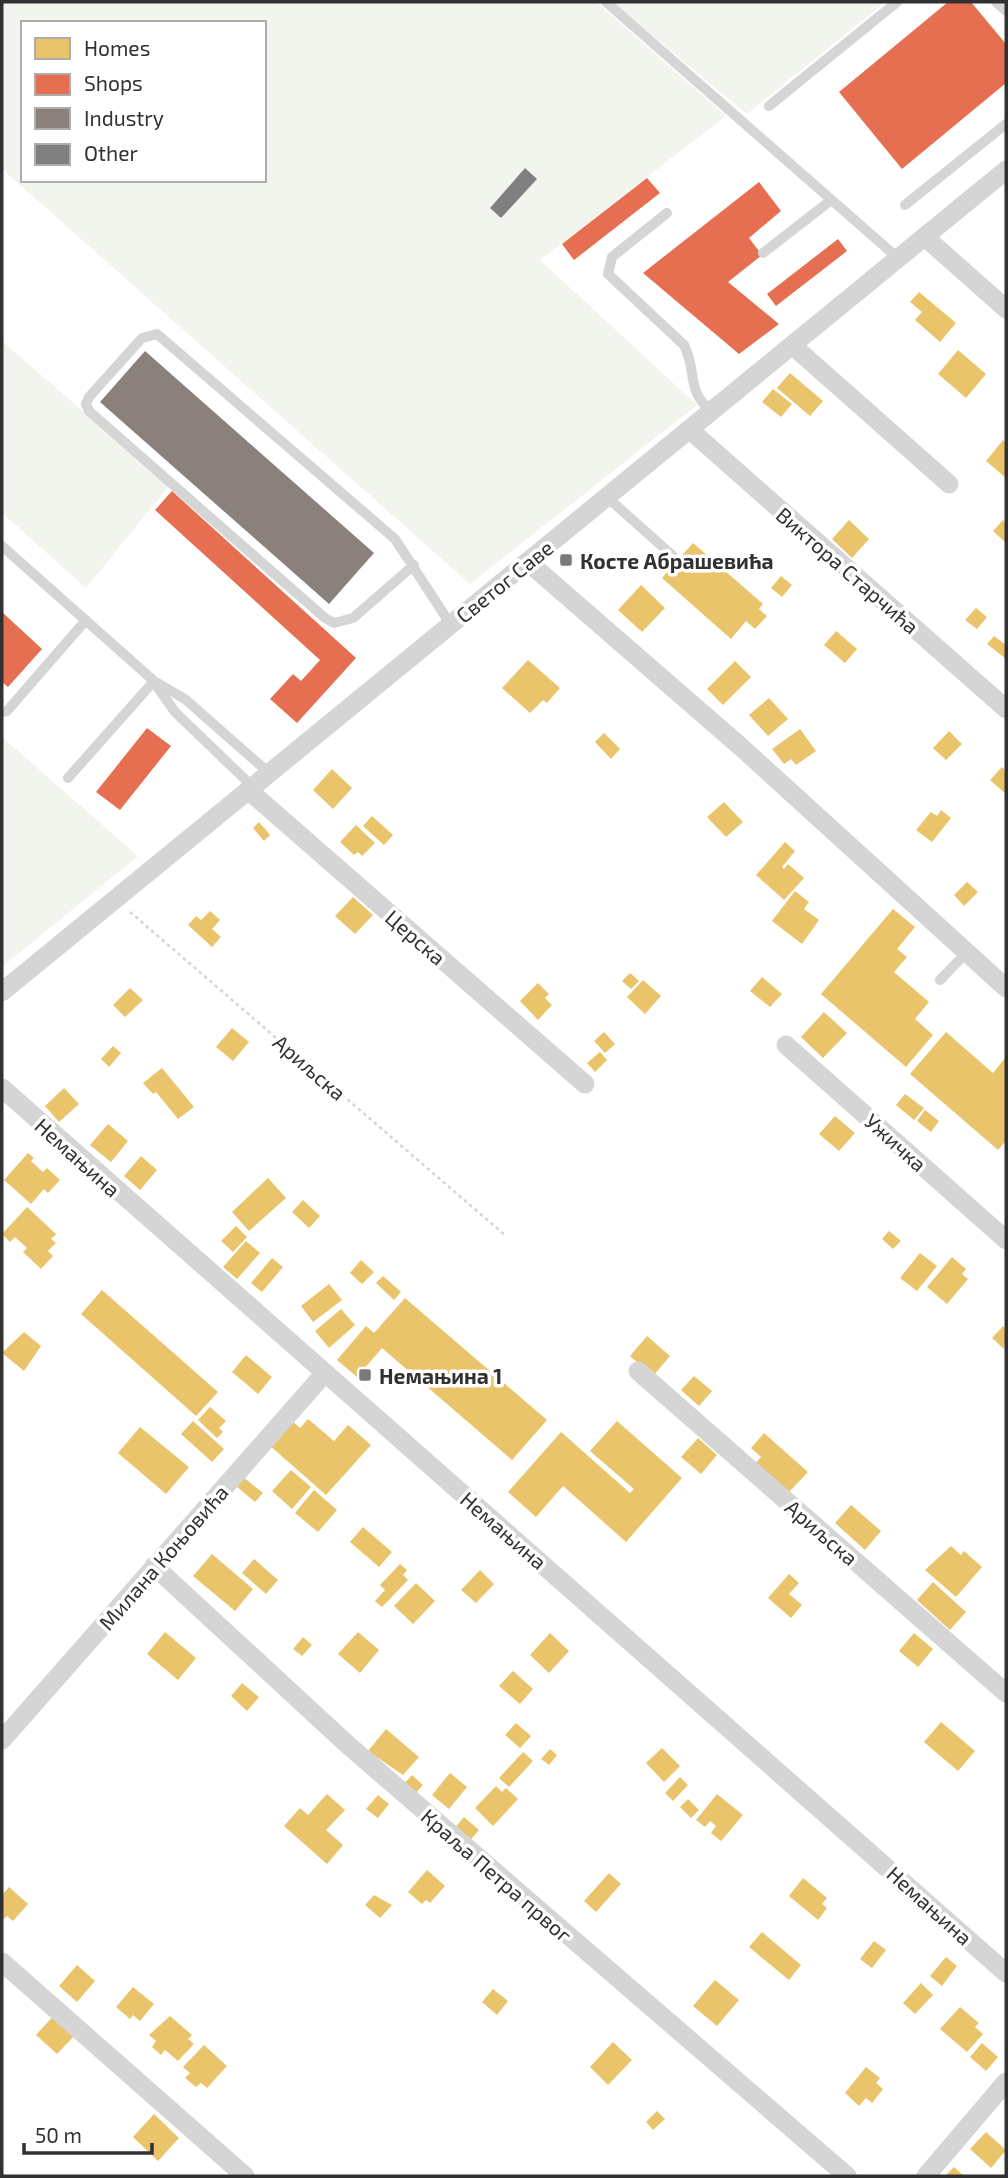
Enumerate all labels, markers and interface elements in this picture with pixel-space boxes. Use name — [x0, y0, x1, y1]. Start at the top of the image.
legend — [21, 21, 266, 182]
text: Homes — [84, 35, 150, 60]
text: Shops — [84, 70, 143, 95]
text: Industry — [84, 105, 164, 130]
text: Other — [84, 140, 139, 165]
street label: Виктора Старчића — [772, 501, 924, 639]
street label: Светог Саве — [450, 534, 558, 628]
place label: Косте Абрашевића — [580, 548, 774, 573]
marker: Косте Абрашевића — [558, 552, 574, 568]
street label: Церска — [381, 904, 451, 970]
street label: Ариљска — [269, 1029, 351, 1105]
street label: Ужичка — [860, 1108, 932, 1176]
street label: Немањина — [30, 1112, 126, 1202]
place label: Немањина 1 — [379, 1363, 502, 1388]
marker: Немањина 1 — [357, 1367, 373, 1383]
street label: Милана Коњовића — [93, 1479, 233, 1635]
street label: Немањина — [456, 1486, 552, 1574]
street label: Ариљска — [781, 1494, 863, 1570]
street label: Краља Петра првог — [417, 1803, 577, 1947]
street label: Немањина — [882, 1860, 978, 1950]
scale bar — [24, 2112, 152, 2156]
text: 50 m — [35, 2122, 82, 2147]

